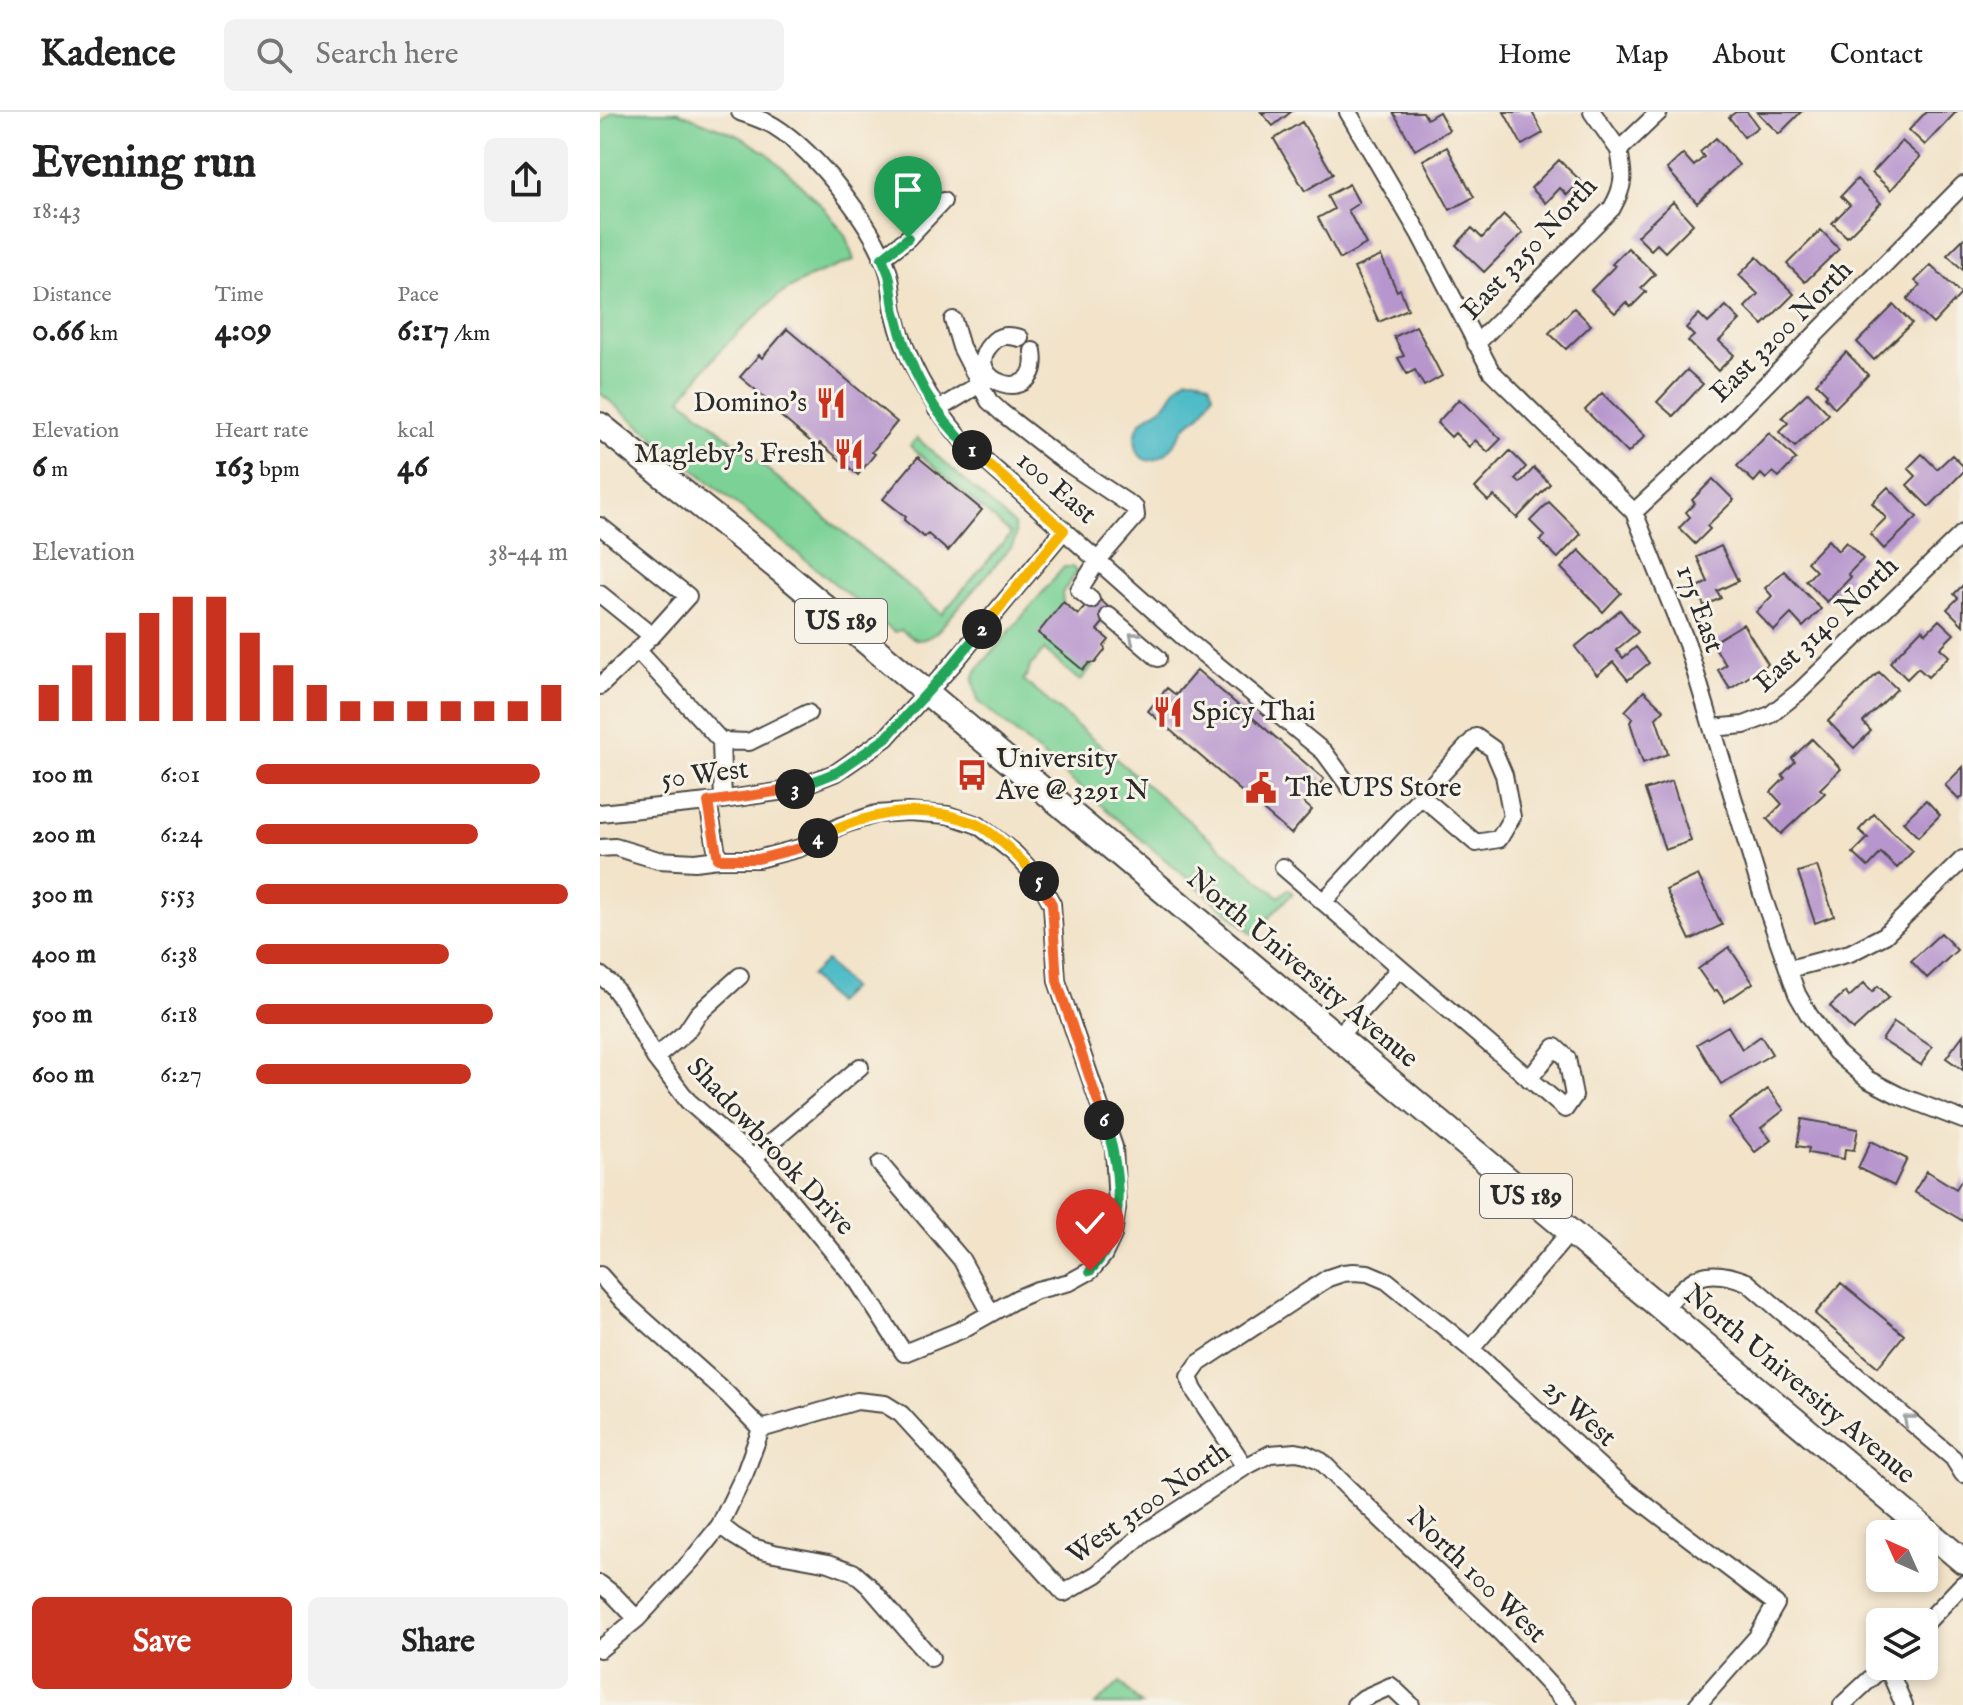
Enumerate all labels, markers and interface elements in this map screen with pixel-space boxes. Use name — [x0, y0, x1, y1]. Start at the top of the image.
search box — [224, 19, 784, 91]
text: Kadence — [40, 31, 176, 79]
icon: search — [252, 33, 296, 77]
text: Search here — [316, 36, 459, 74]
text: Home — [1498, 38, 1571, 73]
text: Map — [1615, 38, 1669, 73]
text: About — [1713, 38, 1786, 73]
text: Contact — [1830, 38, 1923, 73]
text: Evening run — [32, 136, 256, 192]
button: share — [484, 138, 568, 222]
pin — [874, 156, 942, 238]
icon: arrive — [886, 168, 930, 212]
street label: East 3250 North — [1455, 170, 1606, 328]
text: 18:43 — [32, 194, 81, 227]
street label: East 3200 North — [1703, 253, 1861, 411]
text: Distance — [32, 281, 112, 309]
text: Time — [215, 281, 264, 309]
text: Pace — [397, 281, 439, 309]
text: 0.66 — [32, 309, 85, 352]
text: 4:09 — [215, 309, 272, 352]
text: 6:17 — [397, 309, 449, 352]
text: km — [85, 320, 118, 348]
text: /km — [449, 320, 490, 348]
place label: Domino's — [693, 386, 807, 421]
restaurant icon: Domino's — [814, 386, 848, 420]
text: Elevation — [32, 417, 119, 445]
text: Heart rate — [215, 417, 309, 445]
text: kcal — [397, 417, 434, 445]
pin: 1 — [952, 430, 992, 470]
text: 1 — [968, 436, 976, 464]
place label: Magleby's Fresh — [634, 437, 825, 472]
restaurant icon: Magleby's Fresh — [832, 437, 866, 471]
street label: 100 East — [1009, 444, 1104, 533]
text: 6 — [32, 445, 46, 488]
text: 163 — [215, 445, 254, 488]
text: 46 — [397, 445, 428, 488]
text: m — [46, 456, 68, 484]
text: bpm — [254, 456, 300, 484]
text: Elevation — [32, 536, 135, 569]
text: 38–44 m — [488, 536, 568, 569]
street label: East 3140 North — [1747, 549, 1907, 701]
street label: 175 East — [1667, 560, 1731, 658]
road number: US 189 — [795, 599, 887, 643]
pin: 2 — [962, 609, 1002, 649]
text: 2 — [977, 615, 987, 643]
one-way arrow — [1128, 632, 1143, 647]
restaurant icon: Spicy Thai — [1151, 695, 1185, 729]
place label: Spicy Thai — [1192, 695, 1316, 730]
place label: University Ave @ 3291 N — [995, 742, 1149, 809]
street label: 50 West — [659, 752, 751, 798]
text: 100 m — [32, 758, 93, 791]
text: 6:01 — [160, 758, 200, 791]
bus stop icon: University Ave @ 3291 N — [955, 758, 989, 792]
pin: 3 — [775, 769, 815, 809]
public building icon: The UPS Store — [1244, 771, 1278, 805]
place label: The UPS Store — [1285, 771, 1462, 806]
text: 3 — [791, 775, 799, 803]
text: 200 m — [32, 818, 96, 851]
text: 6:24 — [160, 818, 203, 851]
pin: 4 — [798, 818, 838, 858]
text: 4 — [813, 824, 823, 852]
pin: 5 — [1019, 861, 1059, 901]
street label: North University Avenue — [1179, 862, 1425, 1076]
text: 5 — [1035, 867, 1043, 895]
text: 300 m — [32, 878, 93, 911]
text: 5:53 — [160, 878, 195, 911]
text: 400 m — [32, 938, 96, 971]
text: 6:38 — [160, 938, 198, 971]
text: 500 m — [32, 998, 93, 1031]
text: 6:18 — [160, 998, 198, 1031]
street label: Shadowbrook Drive — [678, 1051, 862, 1244]
text: 600 m — [32, 1058, 94, 1091]
text: 6:27 — [160, 1058, 202, 1091]
pin: 6 — [1084, 1100, 1124, 1140]
text: 6 — [1099, 1106, 1109, 1134]
road number: US 189 — [1480, 1174, 1572, 1218]
pin — [1056, 1189, 1124, 1271]
icon: check — [1068, 1201, 1112, 1245]
street label: North University Avenue — [1676, 1278, 1922, 1492]
street label: 25 West — [1535, 1371, 1623, 1455]
one-way arrow — [1902, 1415, 1917, 1430]
street label: West 3100 North — [1061, 1435, 1237, 1573]
street label: North 100 West — [1399, 1501, 1553, 1652]
north arrow — [1866, 1520, 1938, 1592]
map controls — [1866, 1520, 1938, 1680]
button: Save — [32, 1597, 292, 1689]
button: Share — [308, 1597, 568, 1689]
button: layers — [1866, 1608, 1938, 1680]

